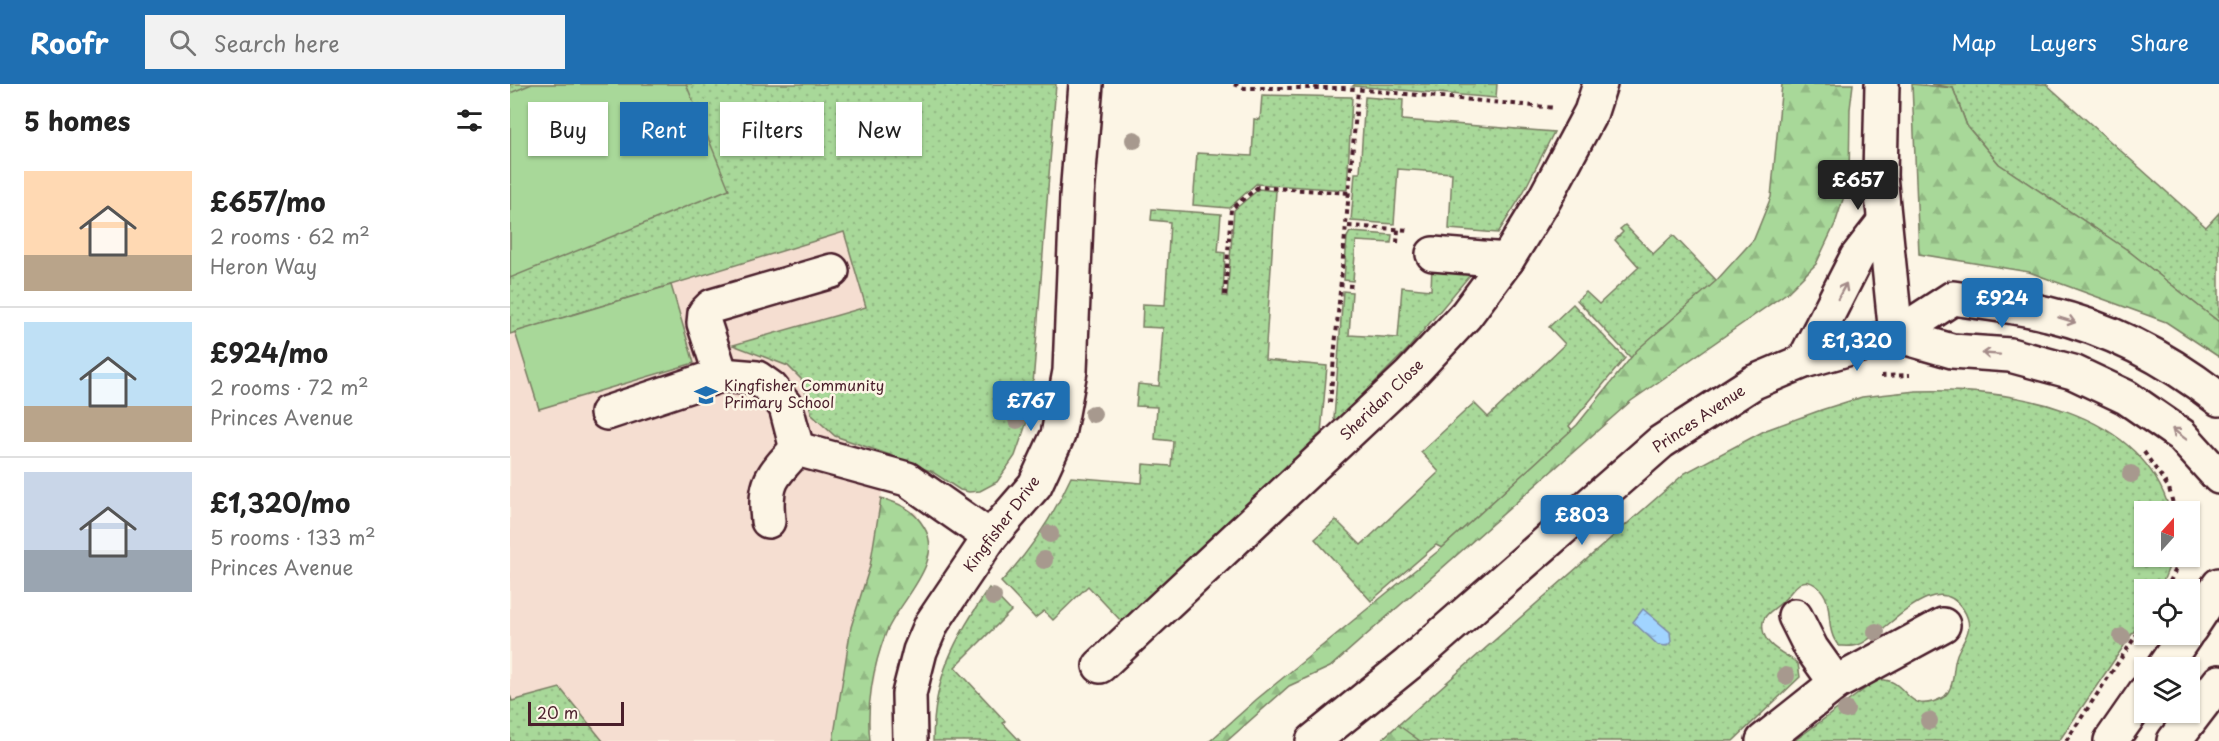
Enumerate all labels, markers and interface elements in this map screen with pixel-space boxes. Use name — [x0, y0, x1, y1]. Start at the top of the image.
search box — [145, 15, 565, 69]
text: Roofr — [30, 21, 109, 64]
icon: search — [166, 26, 199, 59]
text: Search here — [214, 26, 339, 59]
text: Map — [1952, 26, 1996, 58]
text: Layers — [2029, 26, 2097, 58]
text: Share — [2130, 26, 2189, 58]
text: 5 homes — [24, 101, 130, 140]
chip: Buy — [528, 102, 608, 156]
chip: Rent — [620, 102, 708, 156]
chip: Filters — [720, 102, 824, 156]
chip: New — [836, 102, 922, 156]
icon: filters — [453, 104, 486, 137]
pin: £657 — [1822, 160, 1894, 211]
text: £657 — [1832, 164, 1884, 194]
text: £657/mo — [210, 182, 326, 221]
icon: home — [72, 195, 144, 267]
text: 2 rooms · 62 m² — [210, 221, 370, 251]
text: Heron Way — [210, 251, 317, 281]
pin: £924 — [1966, 278, 2038, 329]
one-way arrow — [1836, 282, 1848, 300]
text: £924 — [1976, 282, 2028, 312]
one-way arrow — [2057, 315, 2076, 326]
pin: £1,320 — [1808, 321, 1906, 372]
text: £1,320 — [1822, 325, 1892, 355]
text: £924/mo — [210, 333, 328, 372]
icon: home — [72, 346, 144, 418]
one-way arrow — [1981, 348, 2001, 359]
street label: Sheridan Close — [1334, 353, 1428, 445]
text: 2 rooms · 72 m² — [210, 372, 369, 402]
place label: Kingfisher Community Primary School — [724, 373, 884, 413]
street label: Princes Avenue — [1647, 378, 1749, 457]
pin: £767 — [995, 381, 1067, 432]
school or university icon: Kingfisher Community Primary School — [693, 382, 719, 408]
text: £767 — [1007, 385, 1055, 415]
text: Princes Avenue — [210, 402, 353, 432]
one-way arrow — [2172, 428, 2188, 441]
street label: Kingfisher Drive — [957, 470, 1045, 576]
text: £1,320/mo — [210, 483, 350, 522]
pin: £803 — [1546, 495, 1618, 546]
icon: home — [72, 496, 144, 568]
text: £803 — [1555, 499, 1609, 529]
north arrow — [2134, 501, 2200, 567]
map controls — [2134, 501, 2200, 723]
text: 5 rooms · 133 m² — [210, 522, 376, 552]
text: Princes Avenue — [210, 552, 353, 582]
button: locate — [2134, 579, 2200, 645]
button: layers — [2134, 657, 2200, 723]
scale bar — [528, 699, 624, 726]
text: 20 m — [537, 700, 578, 724]

